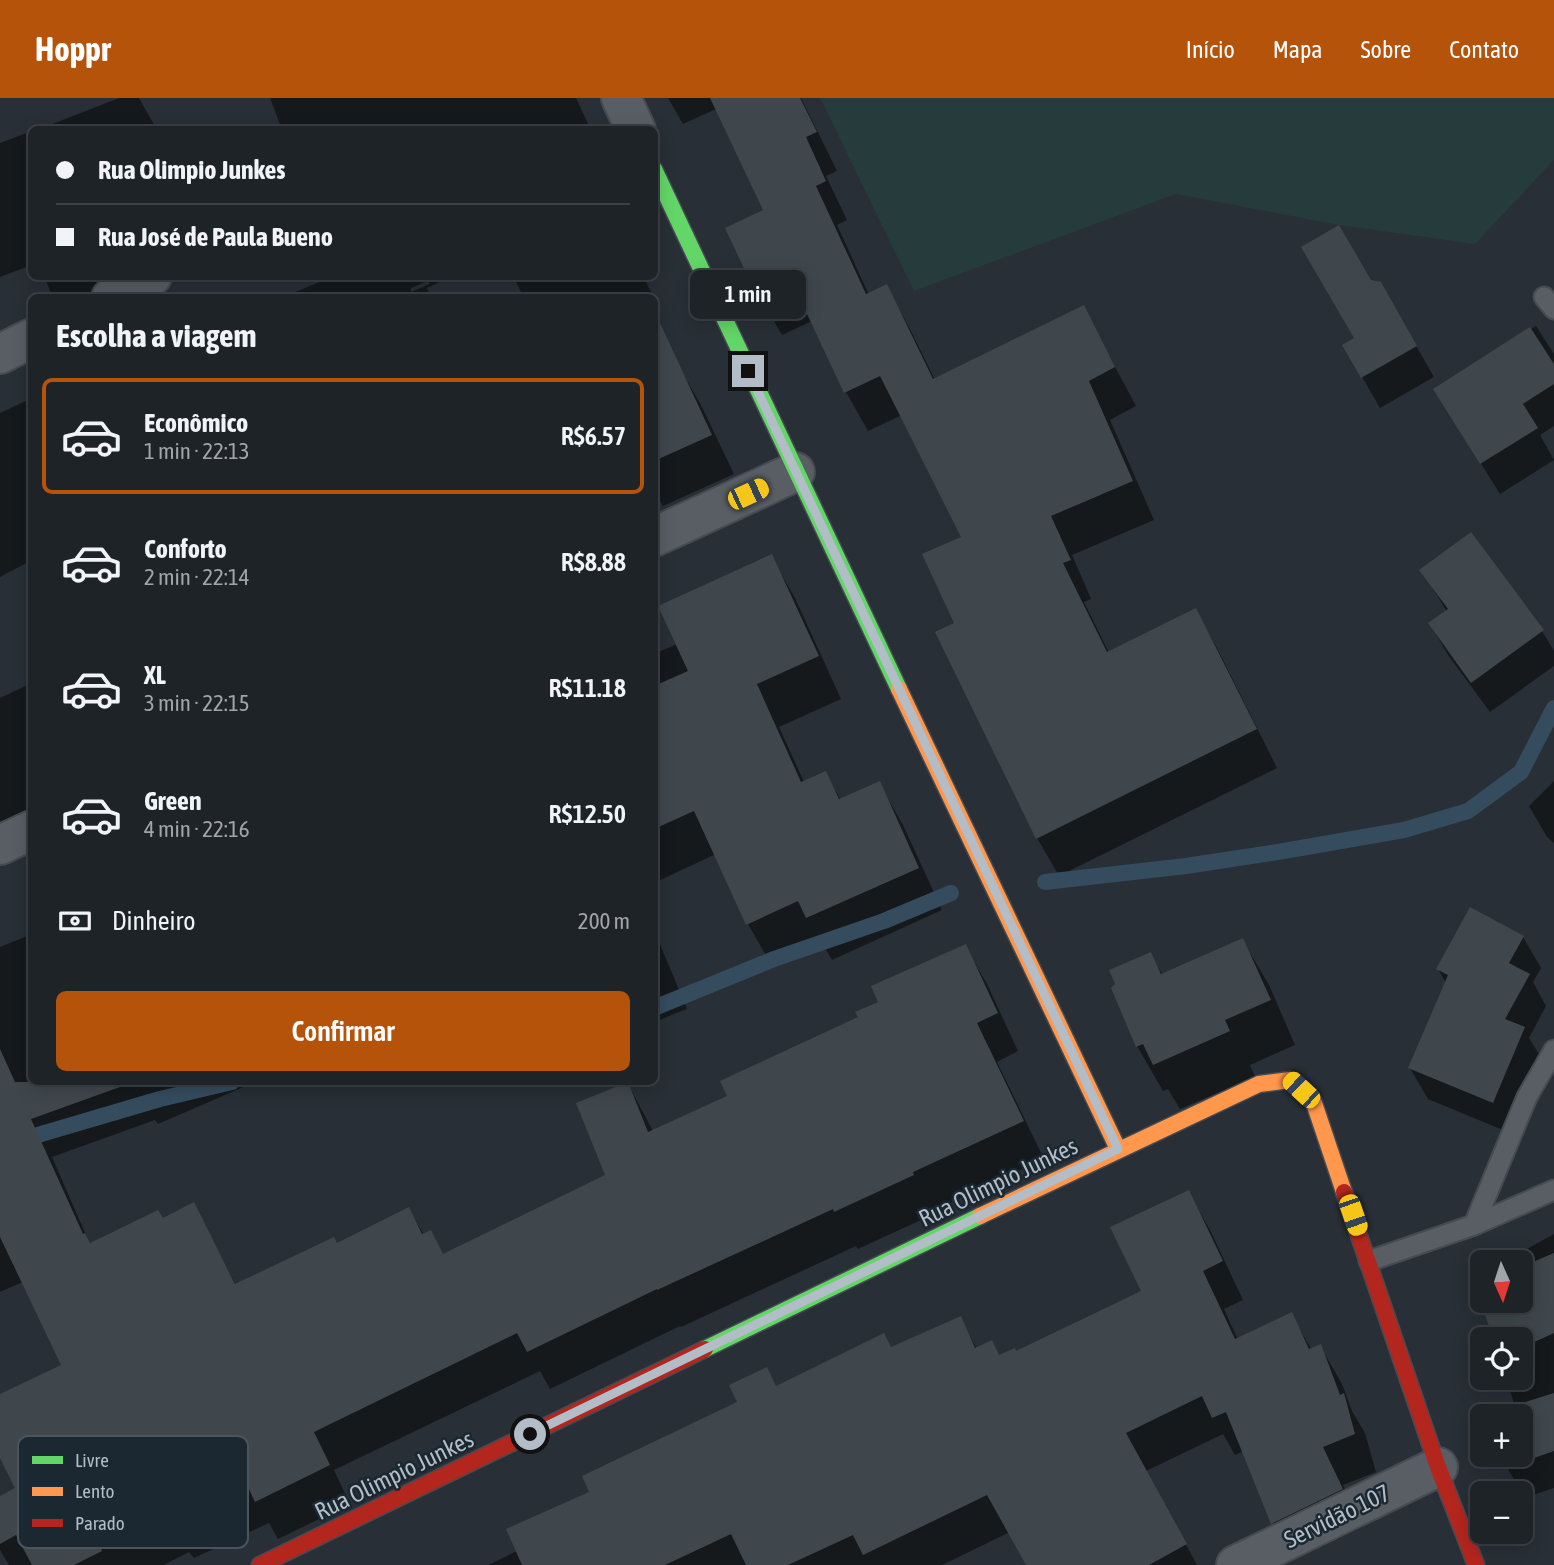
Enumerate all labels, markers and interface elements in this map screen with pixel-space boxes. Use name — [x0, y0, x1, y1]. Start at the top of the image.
text: Hoppr — [35, 30, 111, 68]
text: Início — [1186, 36, 1235, 63]
text: Mapa — [1273, 36, 1323, 63]
text: Sobre — [1361, 36, 1411, 63]
text: Contato — [1449, 36, 1519, 63]
text: Rua Olimpio Junkes — [98, 155, 285, 185]
text: Rua José de Paula Bueno — [98, 222, 333, 252]
callout: 1 min — [690, 270, 806, 318]
text: 1 min — [725, 281, 771, 307]
text: Escolha a viagem — [56, 317, 256, 354]
route end — [732, 355, 764, 387]
icon: car — [60, 405, 123, 468]
text: Econômico — [144, 408, 248, 438]
text: R$6.57 — [561, 421, 626, 451]
text: 1 min · 22:13 — [144, 438, 250, 464]
car — [725, 476, 772, 512]
icon: car — [60, 531, 123, 594]
text: Conforto — [144, 534, 227, 564]
text: R$8.88 — [561, 547, 626, 577]
text: 2 min · 22:14 — [144, 564, 250, 590]
icon: car — [60, 657, 123, 720]
text: XL — [144, 660, 166, 690]
text: R$11.18 — [549, 673, 626, 703]
text: 3 min · 22:15 — [144, 690, 250, 716]
icon: car — [60, 783, 123, 846]
text: Green — [144, 786, 202, 816]
text: R$12.50 — [549, 799, 626, 829]
text: 4 min · 22:16 — [144, 816, 250, 842]
icon: cash — [56, 902, 94, 940]
text: Dinheiro — [112, 906, 195, 936]
text: 200 m — [578, 908, 630, 934]
button: Confirmar — [56, 991, 630, 1071]
car — [1279, 1068, 1324, 1112]
street label: Rua Olimpio Junkes — [914, 1132, 1082, 1232]
car — [1337, 1192, 1370, 1238]
north arrow — [1470, 1250, 1533, 1312]
map controls — [1470, 1250, 1533, 1544]
button: locate — [1470, 1327, 1533, 1390]
button: + — [1470, 1404, 1533, 1467]
route start — [514, 1418, 546, 1450]
street label: Rua Olimpio Junkes — [310, 1425, 478, 1525]
legend — [18, 1436, 248, 1548]
text: Livre — [75, 1449, 109, 1471]
street label: Servidão 107 — [1280, 1479, 1394, 1553]
text: Lento — [75, 1480, 114, 1502]
button: − — [1470, 1481, 1533, 1544]
text: Parado — [75, 1512, 125, 1534]

